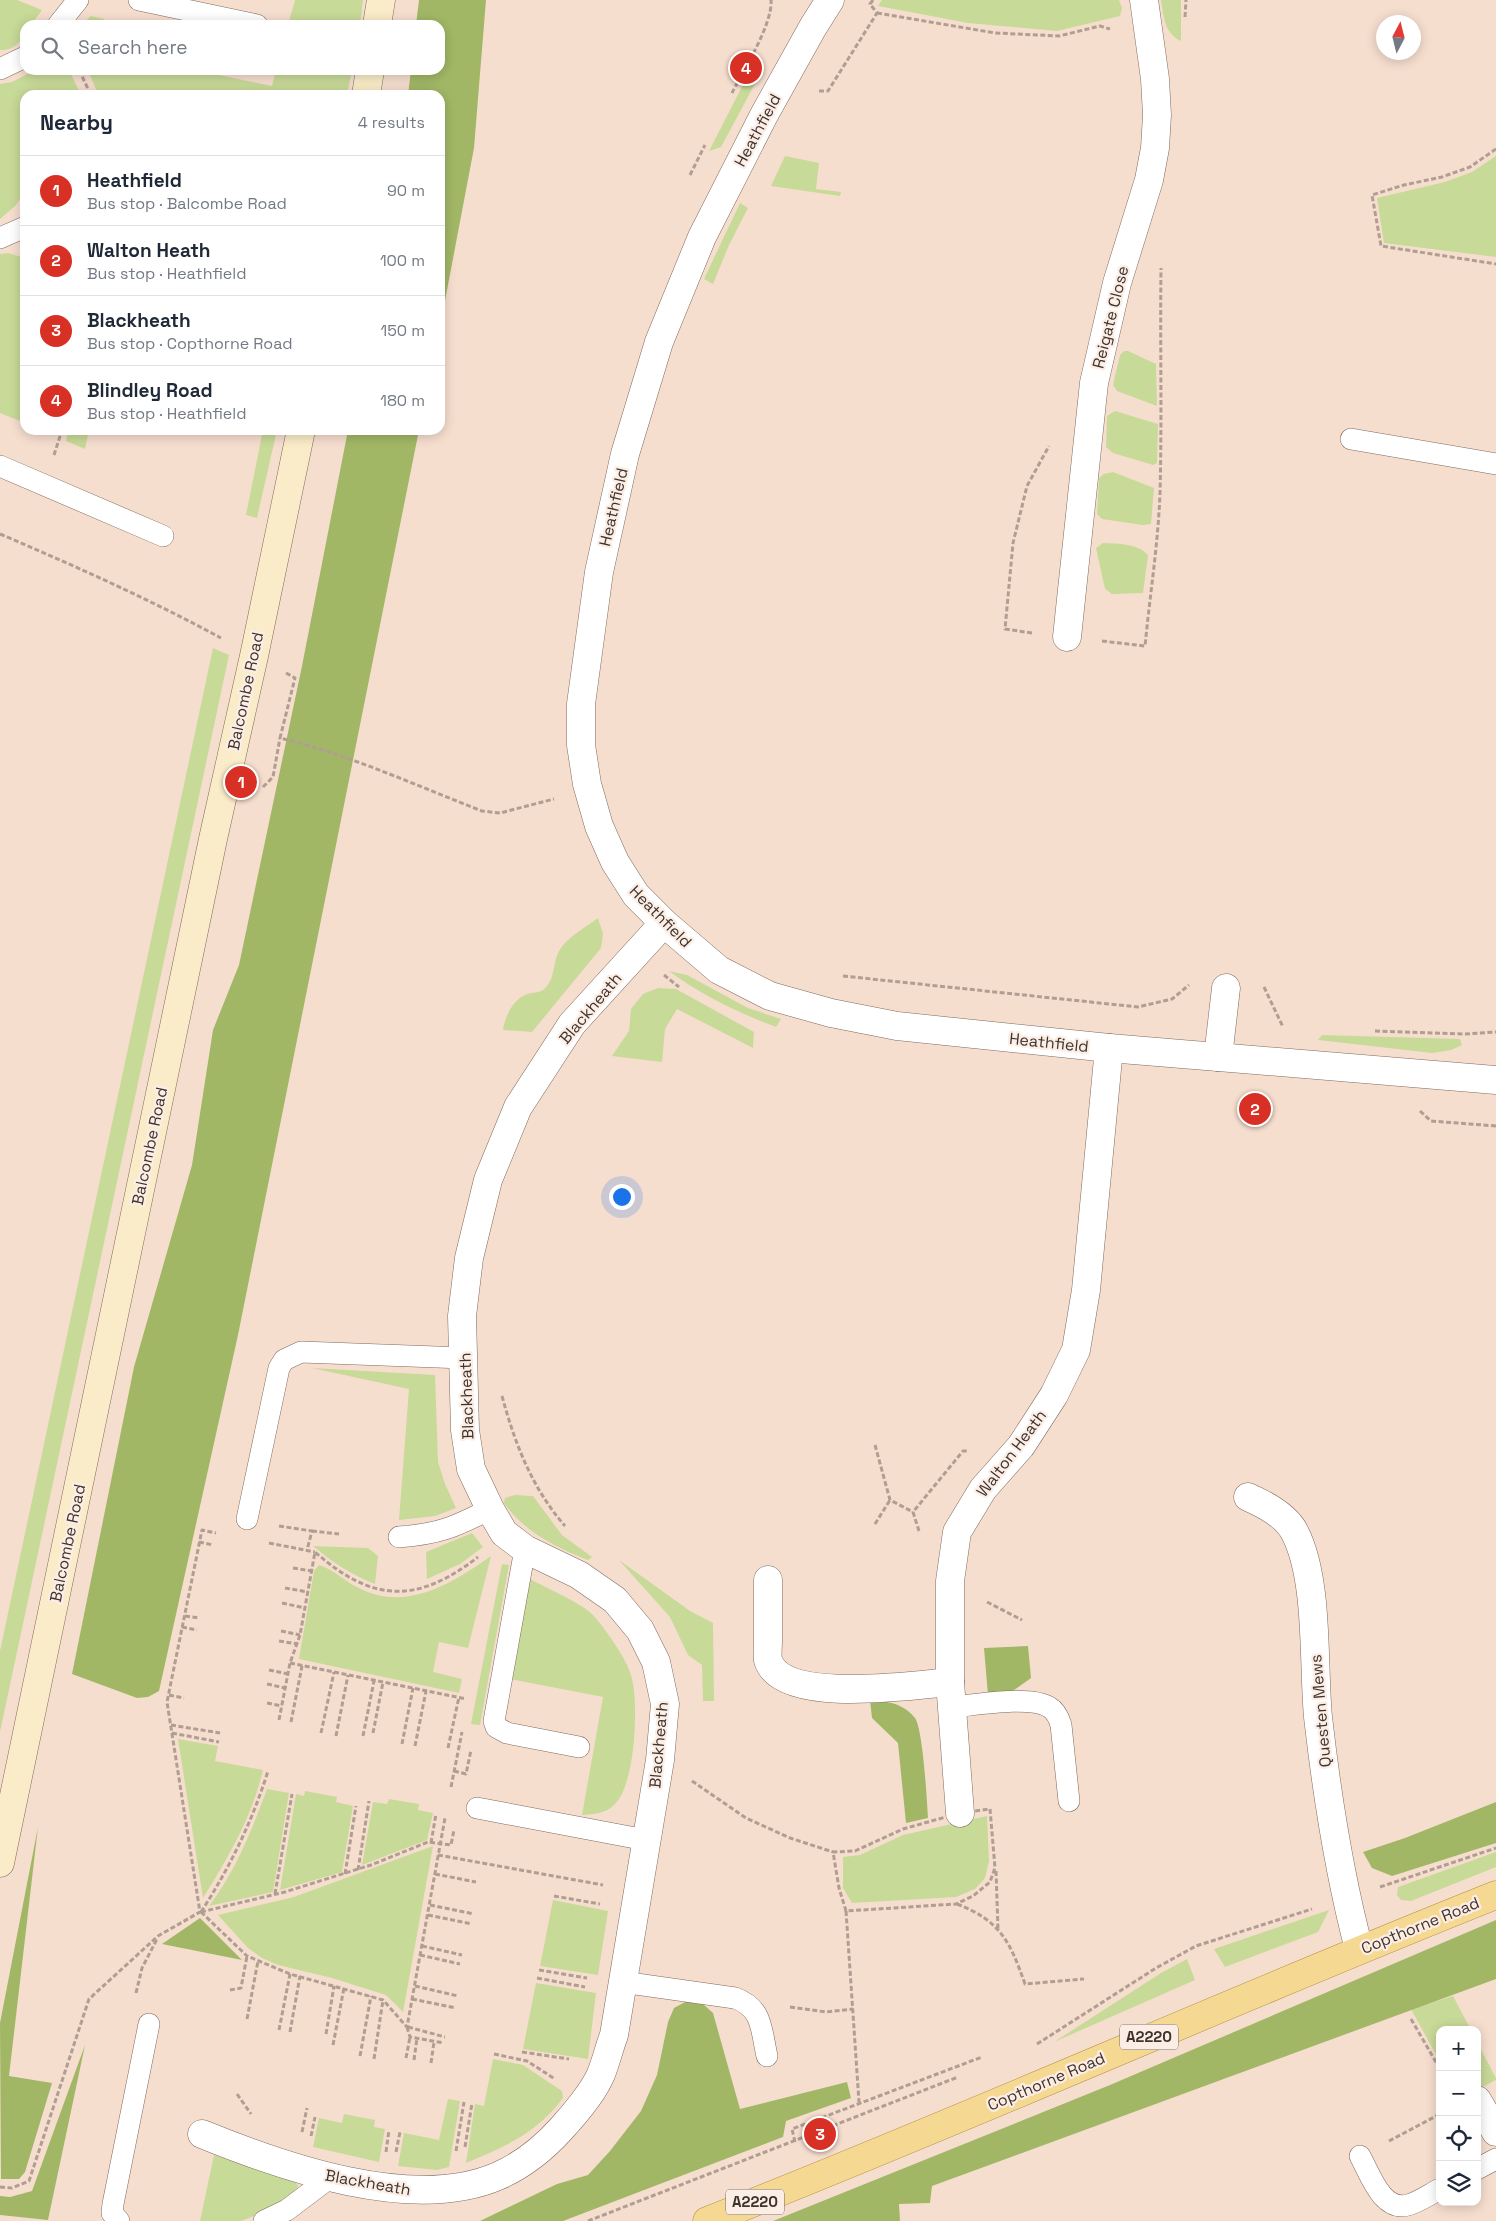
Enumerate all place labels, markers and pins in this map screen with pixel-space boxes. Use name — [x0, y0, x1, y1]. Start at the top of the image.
pin: 4 — [730, 49, 762, 87]
pin: 1 — [225, 763, 257, 801]
pin: 2 — [1239, 1090, 1271, 1128]
pin: 3 — [804, 2115, 836, 2153]

